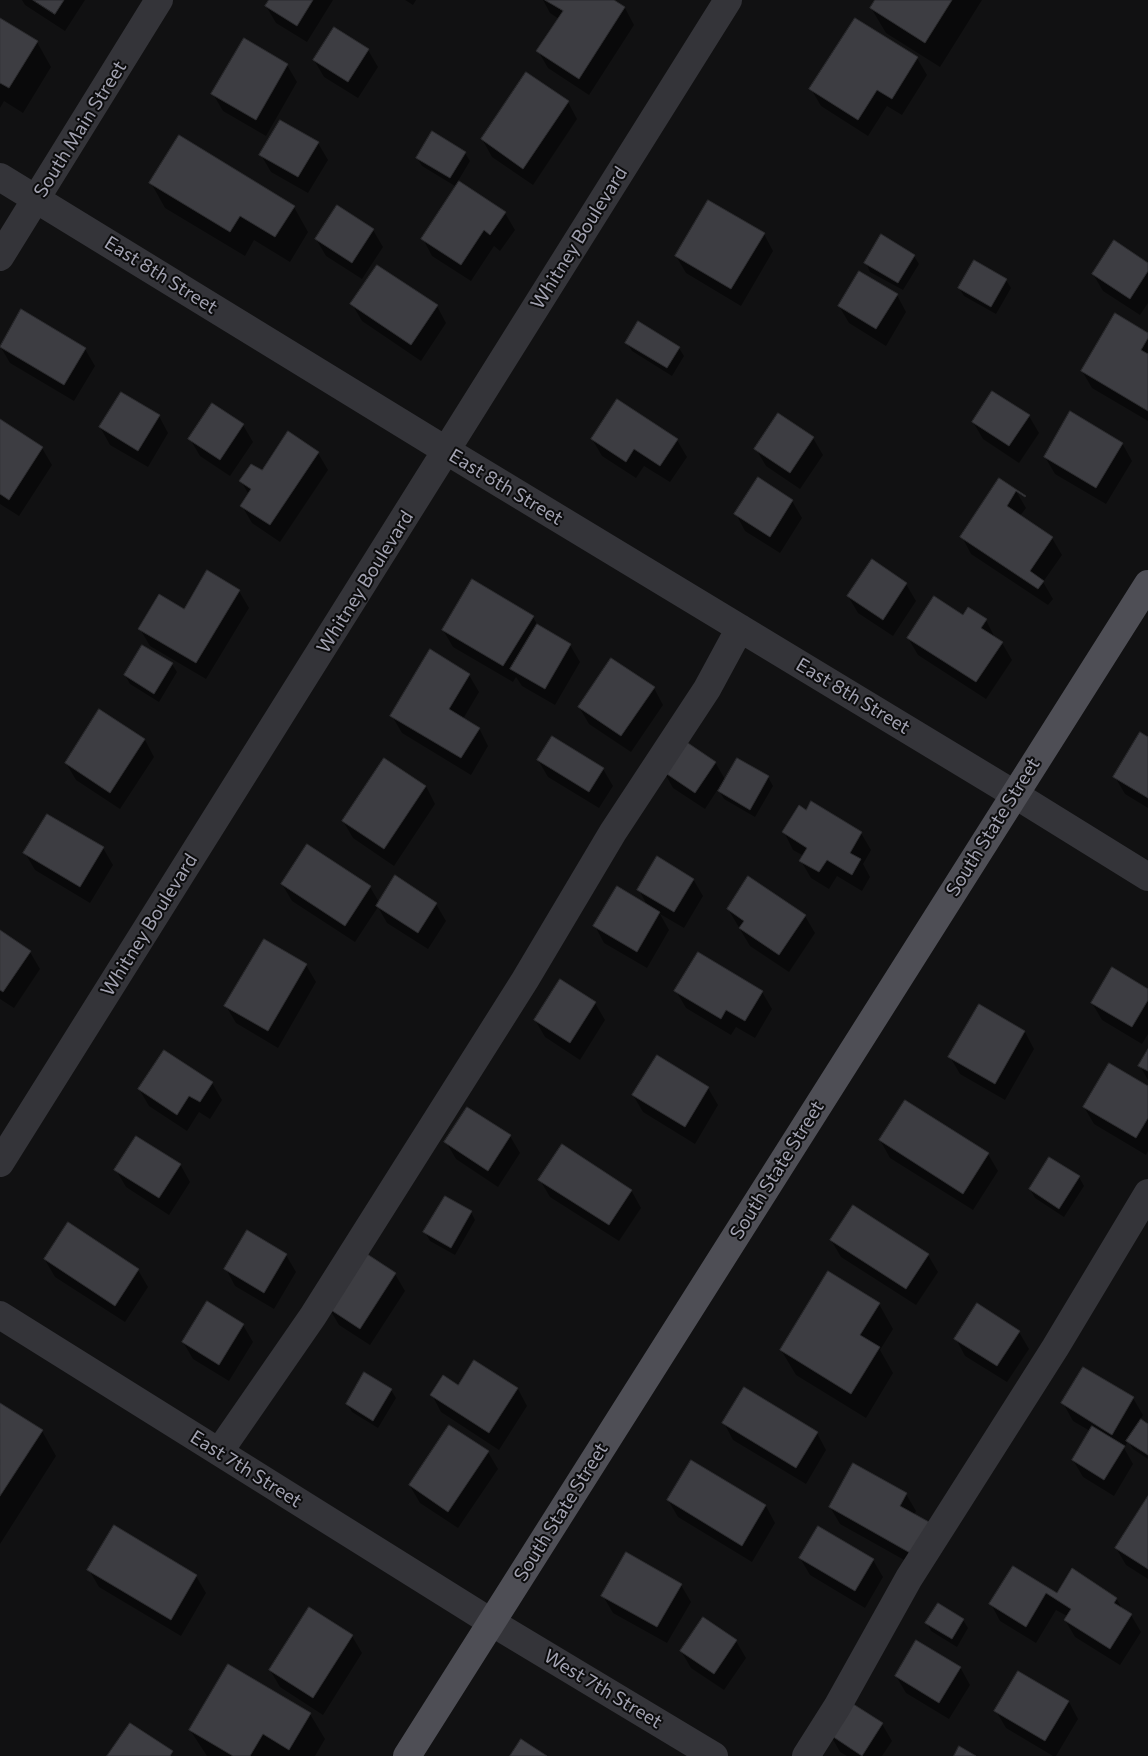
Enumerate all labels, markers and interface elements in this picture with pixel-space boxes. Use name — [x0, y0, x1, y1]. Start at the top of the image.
street label: South Main Street — [29, 57, 131, 201]
street label: Whitney Boulevard — [526, 163, 632, 313]
street label: East 8th Street — [100, 231, 222, 319]
street label: East 8th Street — [445, 444, 567, 530]
street label: Whitney Boulevard — [312, 507, 418, 657]
street label: East 8th Street — [792, 653, 914, 739]
street label: South State Street — [941, 753, 1045, 901]
street label: Whitney Boulevard — [96, 850, 202, 1000]
street label: South State Street — [725, 1096, 829, 1244]
street label: East 7th Street — [186, 1426, 306, 1512]
street label: South State Street — [509, 1438, 613, 1586]
street label: West 7th Street — [540, 1645, 666, 1733]

